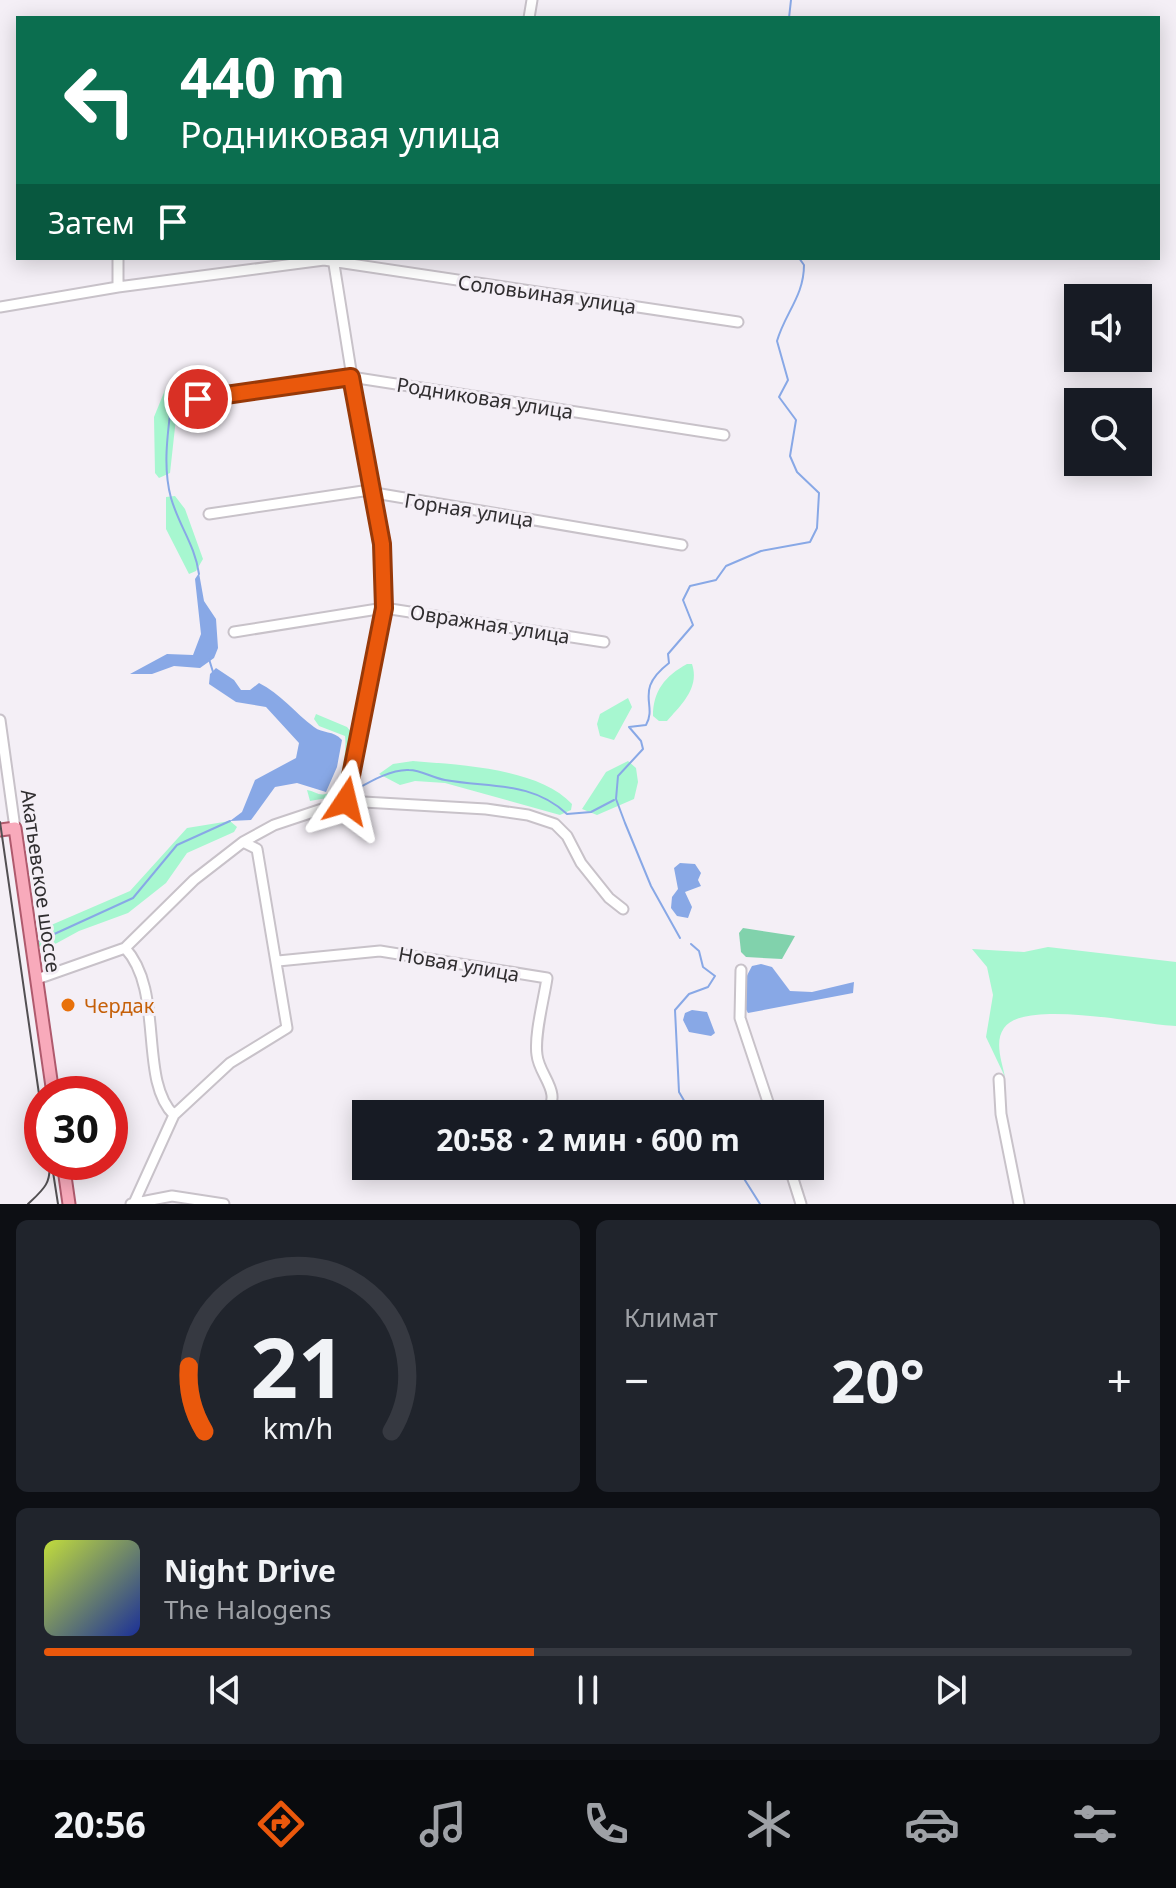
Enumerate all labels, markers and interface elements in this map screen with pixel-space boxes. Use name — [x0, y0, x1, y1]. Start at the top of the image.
text: 440 m — [180, 38, 345, 114]
icon: left — [48, 48, 152, 152]
text: Родниковая улица — [180, 110, 501, 159]
icon: arrive — [151, 200, 195, 244]
text: Затем — [48, 202, 135, 243]
street label: Соловьиная улица — [456, 268, 638, 320]
map controls — [1064, 284, 1152, 476]
button: sound — [1064, 284, 1152, 372]
pin — [164, 365, 232, 433]
street label: Родниковая улица — [395, 371, 575, 425]
icon: arrive — [176, 377, 220, 421]
button: search — [1064, 388, 1152, 476]
street label: Горная улица — [403, 486, 535, 534]
street label: Овражная улица — [408, 598, 572, 650]
position arrow — [304, 759, 388, 843]
street label: Акатьевское шоссе — [15, 788, 67, 974]
street label: Новая улица — [396, 940, 522, 988]
place label: Чердак — [84, 992, 155, 1019]
marker: Чердак — [59, 996, 77, 1014]
speed limit sign: 30 — [24, 1076, 128, 1180]
text: 20:58 · 2 мин · 600 m — [436, 1119, 740, 1160]
text: Климат — [624, 1299, 718, 1335]
text: 21 — [250, 1309, 346, 1422]
text: 20° — [831, 1339, 925, 1421]
text: − — [624, 1350, 649, 1410]
text: + — [1107, 1350, 1132, 1410]
text: km/h — [263, 1408, 333, 1447]
text: Night Drive — [164, 1550, 336, 1591]
text: The Halogens — [164, 1591, 331, 1627]
icon: previous — [203, 1668, 247, 1712]
icon: pause — [566, 1668, 610, 1712]
icon: next — [929, 1668, 973, 1712]
icon: directions — [253, 1796, 309, 1852]
icon: music — [415, 1796, 471, 1852]
icon: phone — [578, 1796, 634, 1852]
icon: climate — [741, 1796, 797, 1852]
icon: car — [904, 1796, 960, 1852]
icon: filters — [1067, 1796, 1123, 1852]
text: 20:56 — [53, 1800, 146, 1849]

